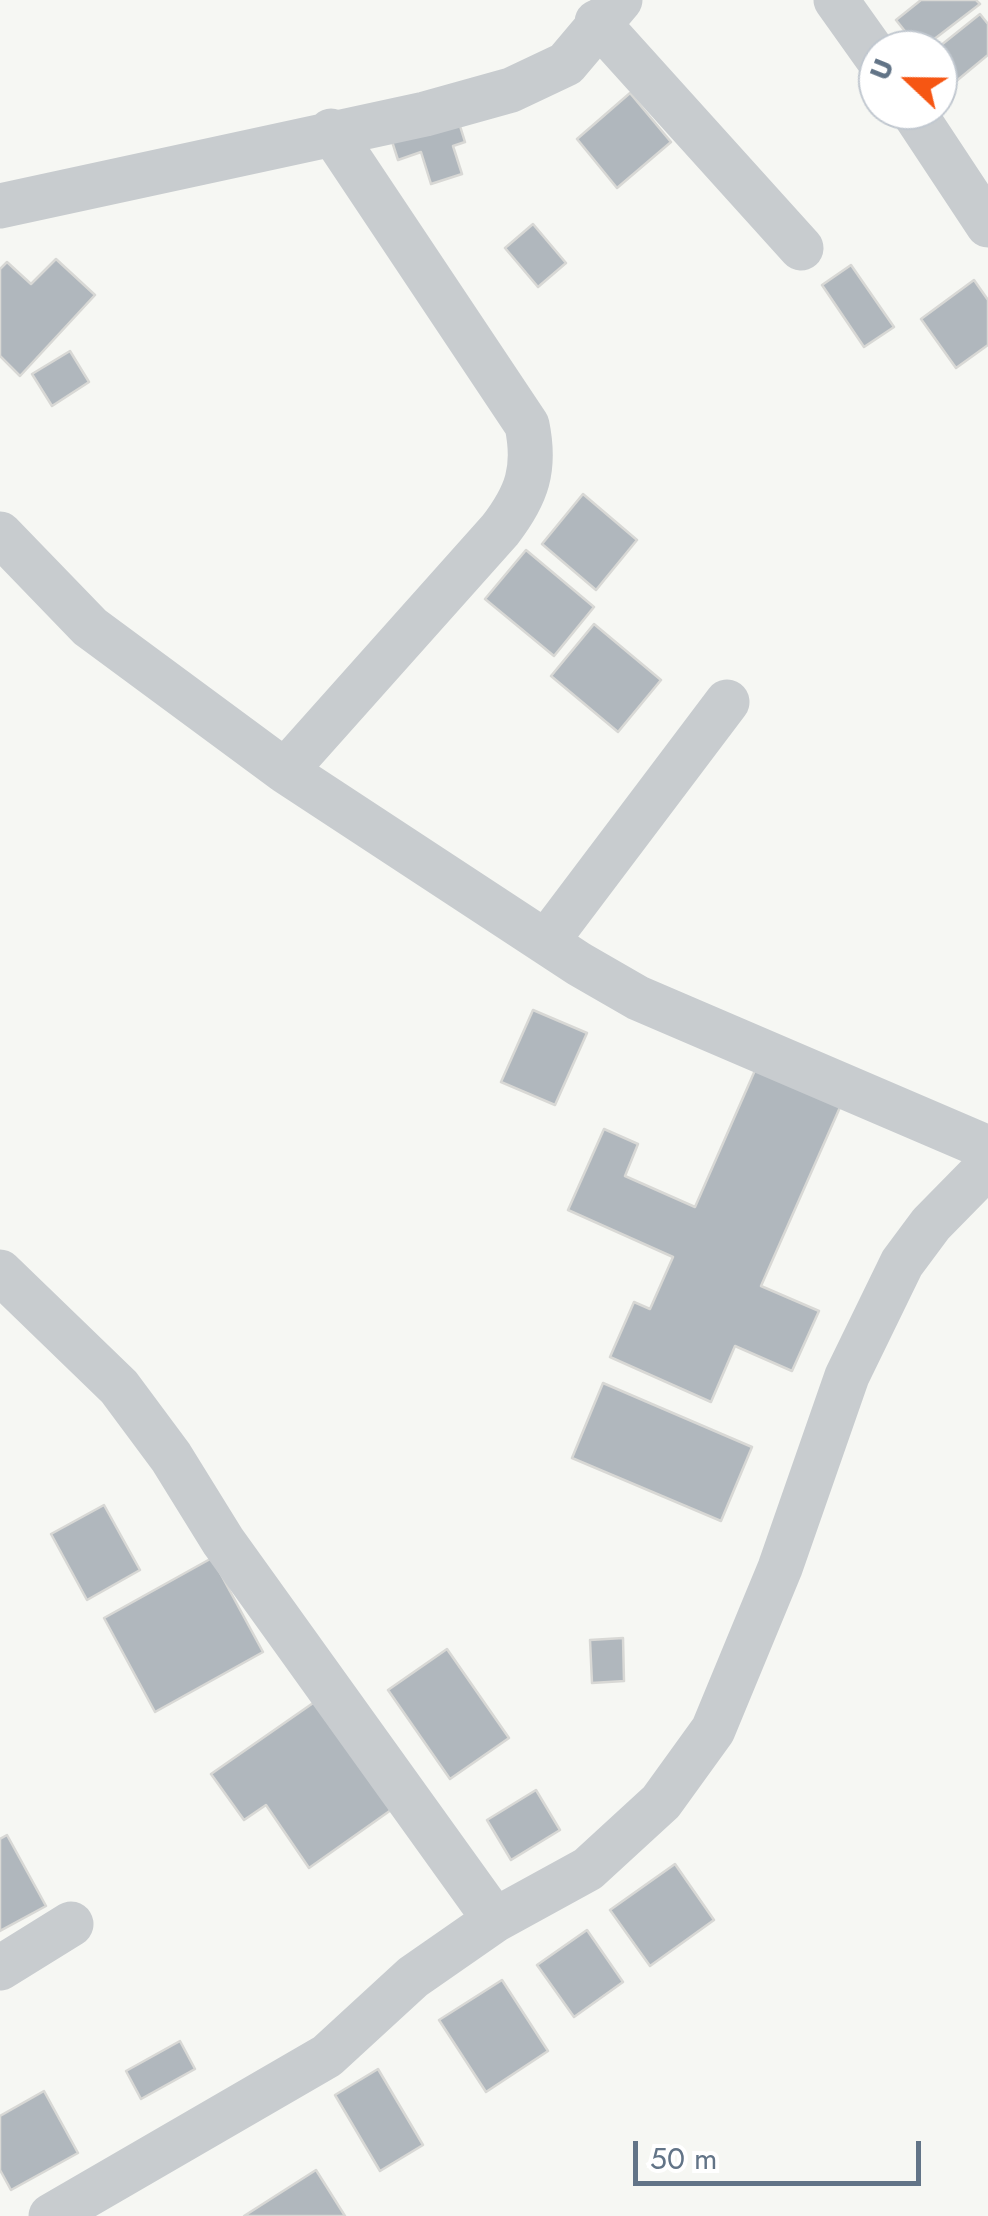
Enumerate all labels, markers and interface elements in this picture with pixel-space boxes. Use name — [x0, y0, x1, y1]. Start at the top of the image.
north arrow — [858, 30, 958, 130]
text: U — [859, 53, 904, 86]
scale bar — [638, 2121, 926, 2183]
text: 50 m — [650, 2137, 717, 2180]

